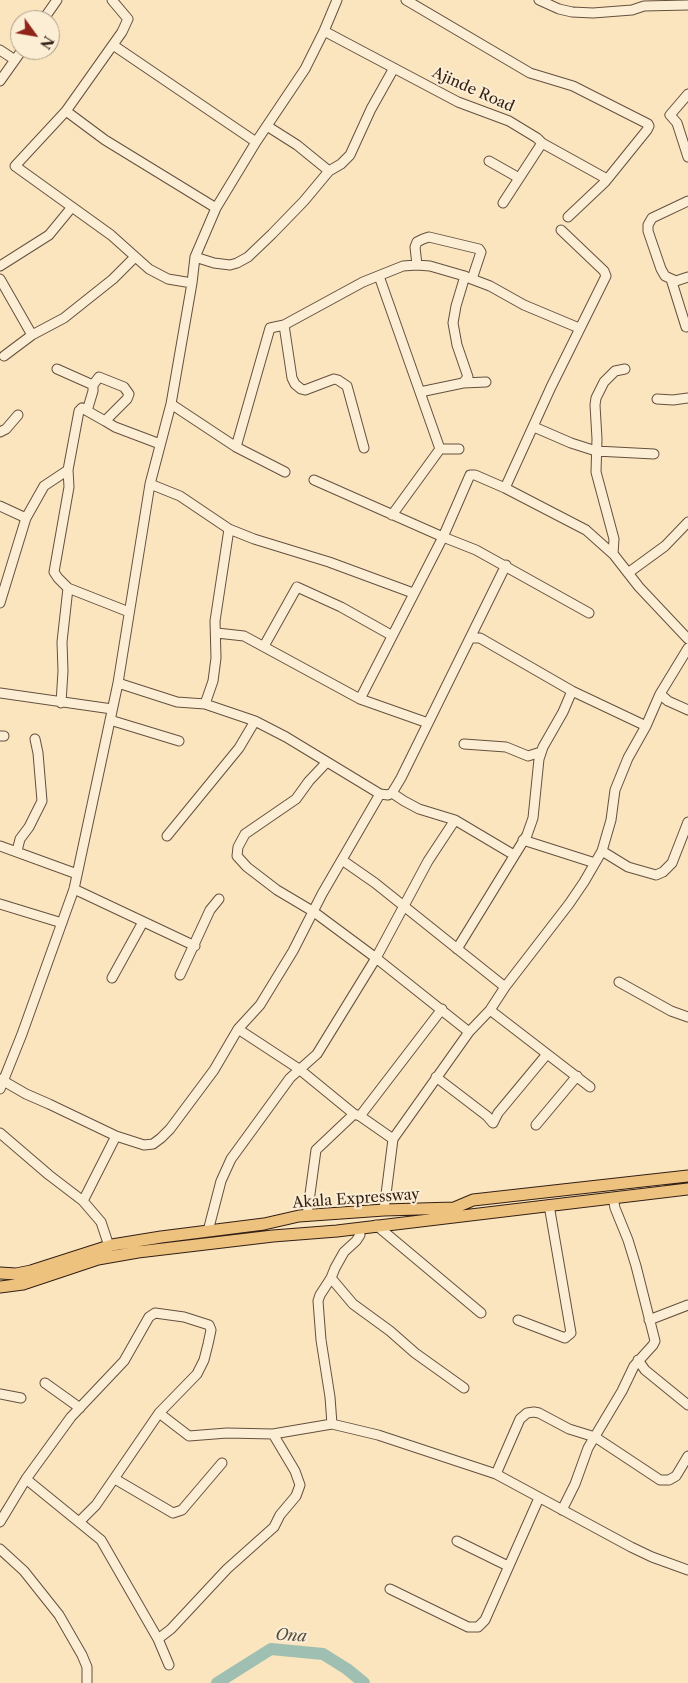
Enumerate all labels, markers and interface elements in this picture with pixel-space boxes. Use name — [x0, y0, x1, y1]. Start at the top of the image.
north arrow — [10, 10, 60, 60]
text: N — [36, 32, 58, 52]
street label: Ajinde Road — [429, 64, 517, 116]
street label: Akala Expressway — [292, 1186, 420, 1212]
water label: Ona — [275, 1626, 307, 1646]

